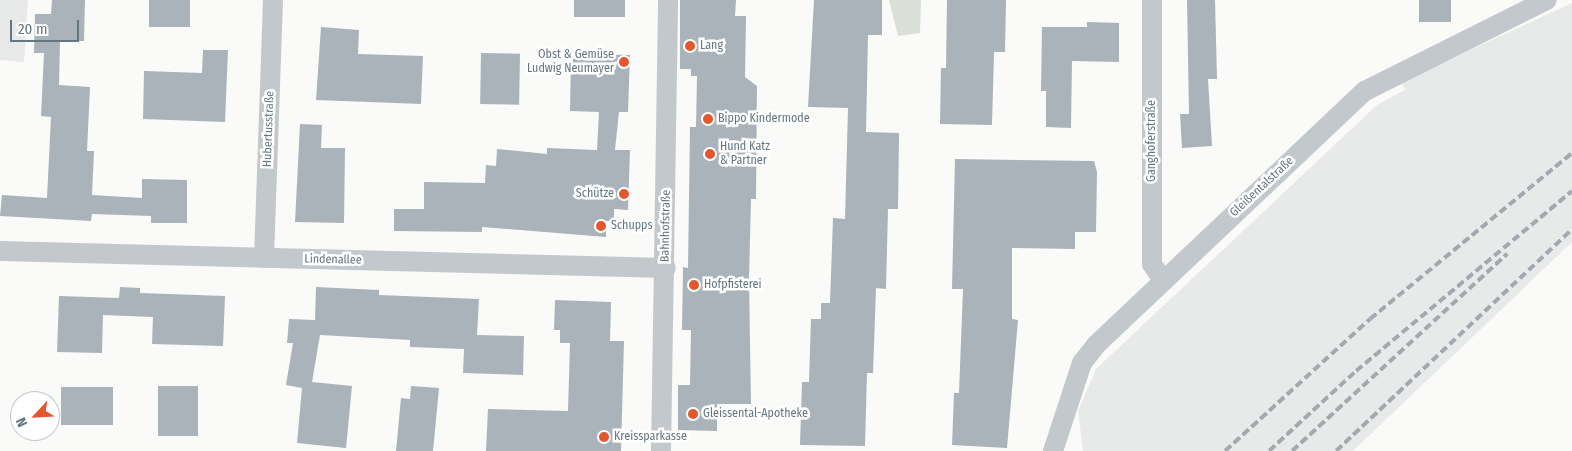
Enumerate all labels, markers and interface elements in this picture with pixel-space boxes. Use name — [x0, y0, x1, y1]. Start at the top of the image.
scale bar — [12, 10, 81, 42]
text: 20 m — [18, 20, 48, 38]
place label: Lang — [700, 39, 723, 53]
marker: Lang — [684, 40, 696, 52]
place label: Obst & Gemüse Ludwig Neumayer — [527, 48, 614, 76]
marker: Obst & Gemüse Ludwig Neumayer — [618, 56, 630, 68]
street label: Hubertusstraße — [260, 91, 278, 167]
street label: Ganghoferstraße — [1145, 100, 1159, 182]
place label: Bippo Kindermode — [718, 112, 810, 126]
marker: Bippo Kindermode — [702, 113, 714, 125]
place label: Hund Katz & Partner — [720, 140, 770, 168]
marker: Hund Katz & Partner — [704, 148, 716, 160]
street label: Gleißentalstraße — [1227, 154, 1297, 220]
place label: Schütze — [576, 187, 614, 201]
marker: Schütze — [618, 188, 630, 200]
street label: Bahnhofstraße — [658, 190, 674, 262]
place label: Schupps — [611, 219, 653, 233]
marker: Schupps — [595, 220, 607, 232]
street label: Lindenallee — [304, 252, 362, 268]
place label: Hofpfisterei — [704, 278, 762, 292]
marker: Hofpfisterei — [688, 279, 700, 291]
north arrow — [10, 391, 60, 441]
place label: Gleissental-Apotheke — [703, 407, 808, 421]
marker: Gleissental-Apotheke — [687, 408, 699, 420]
text: N — [12, 415, 31, 430]
place label: Kreissparkasse — [614, 430, 687, 444]
marker: Kreissparkasse — [598, 431, 610, 443]

